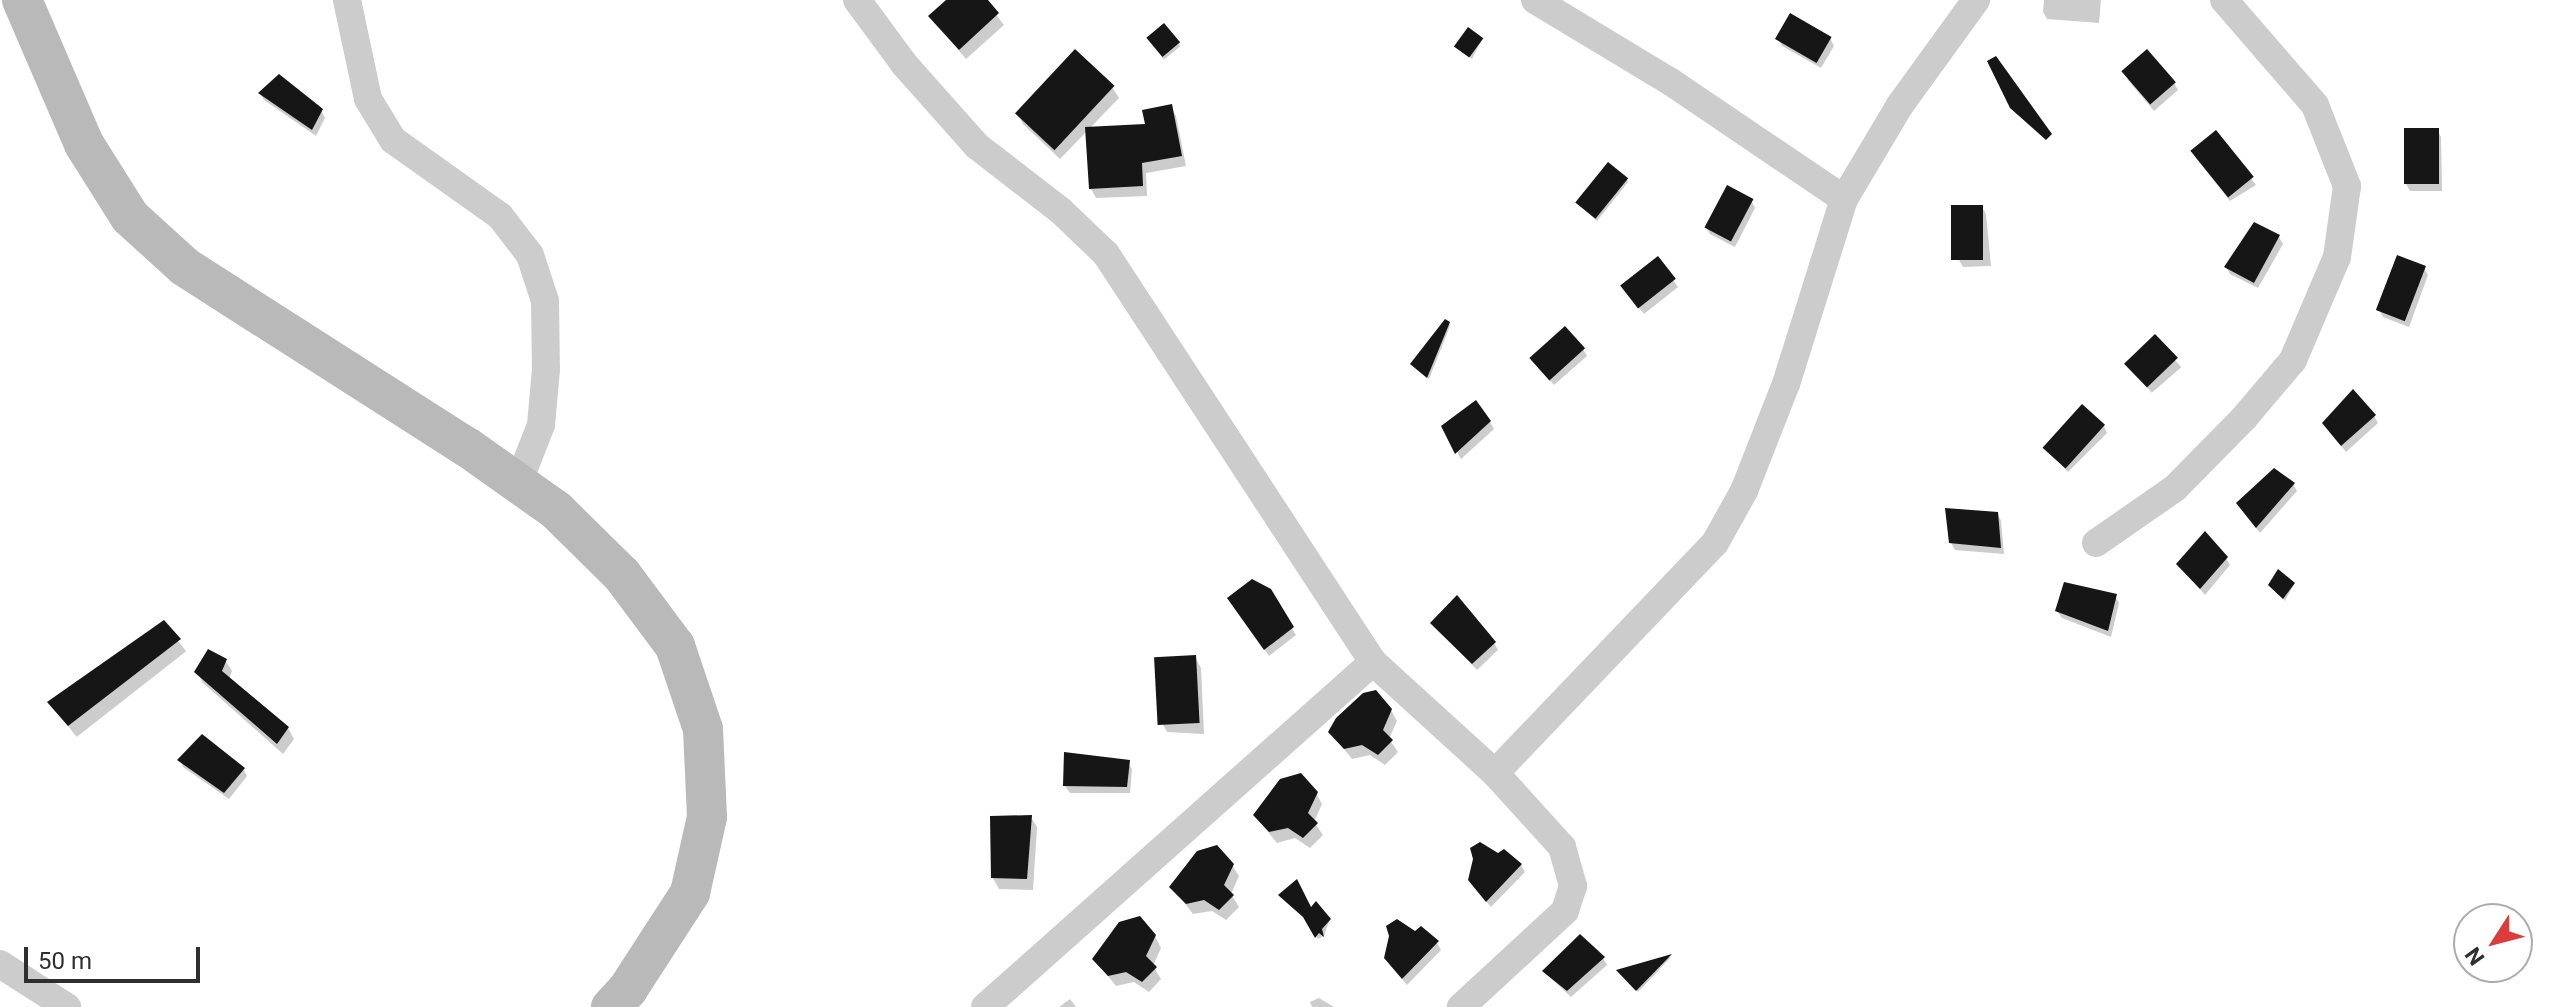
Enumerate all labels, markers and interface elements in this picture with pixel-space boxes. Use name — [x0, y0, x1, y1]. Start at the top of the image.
north arrow — [2453, 903, 2533, 983]
scale bar — [28, 931, 204, 981]
text: N — [2460, 943, 2489, 970]
text: 50 m — [38, 947, 92, 975]

